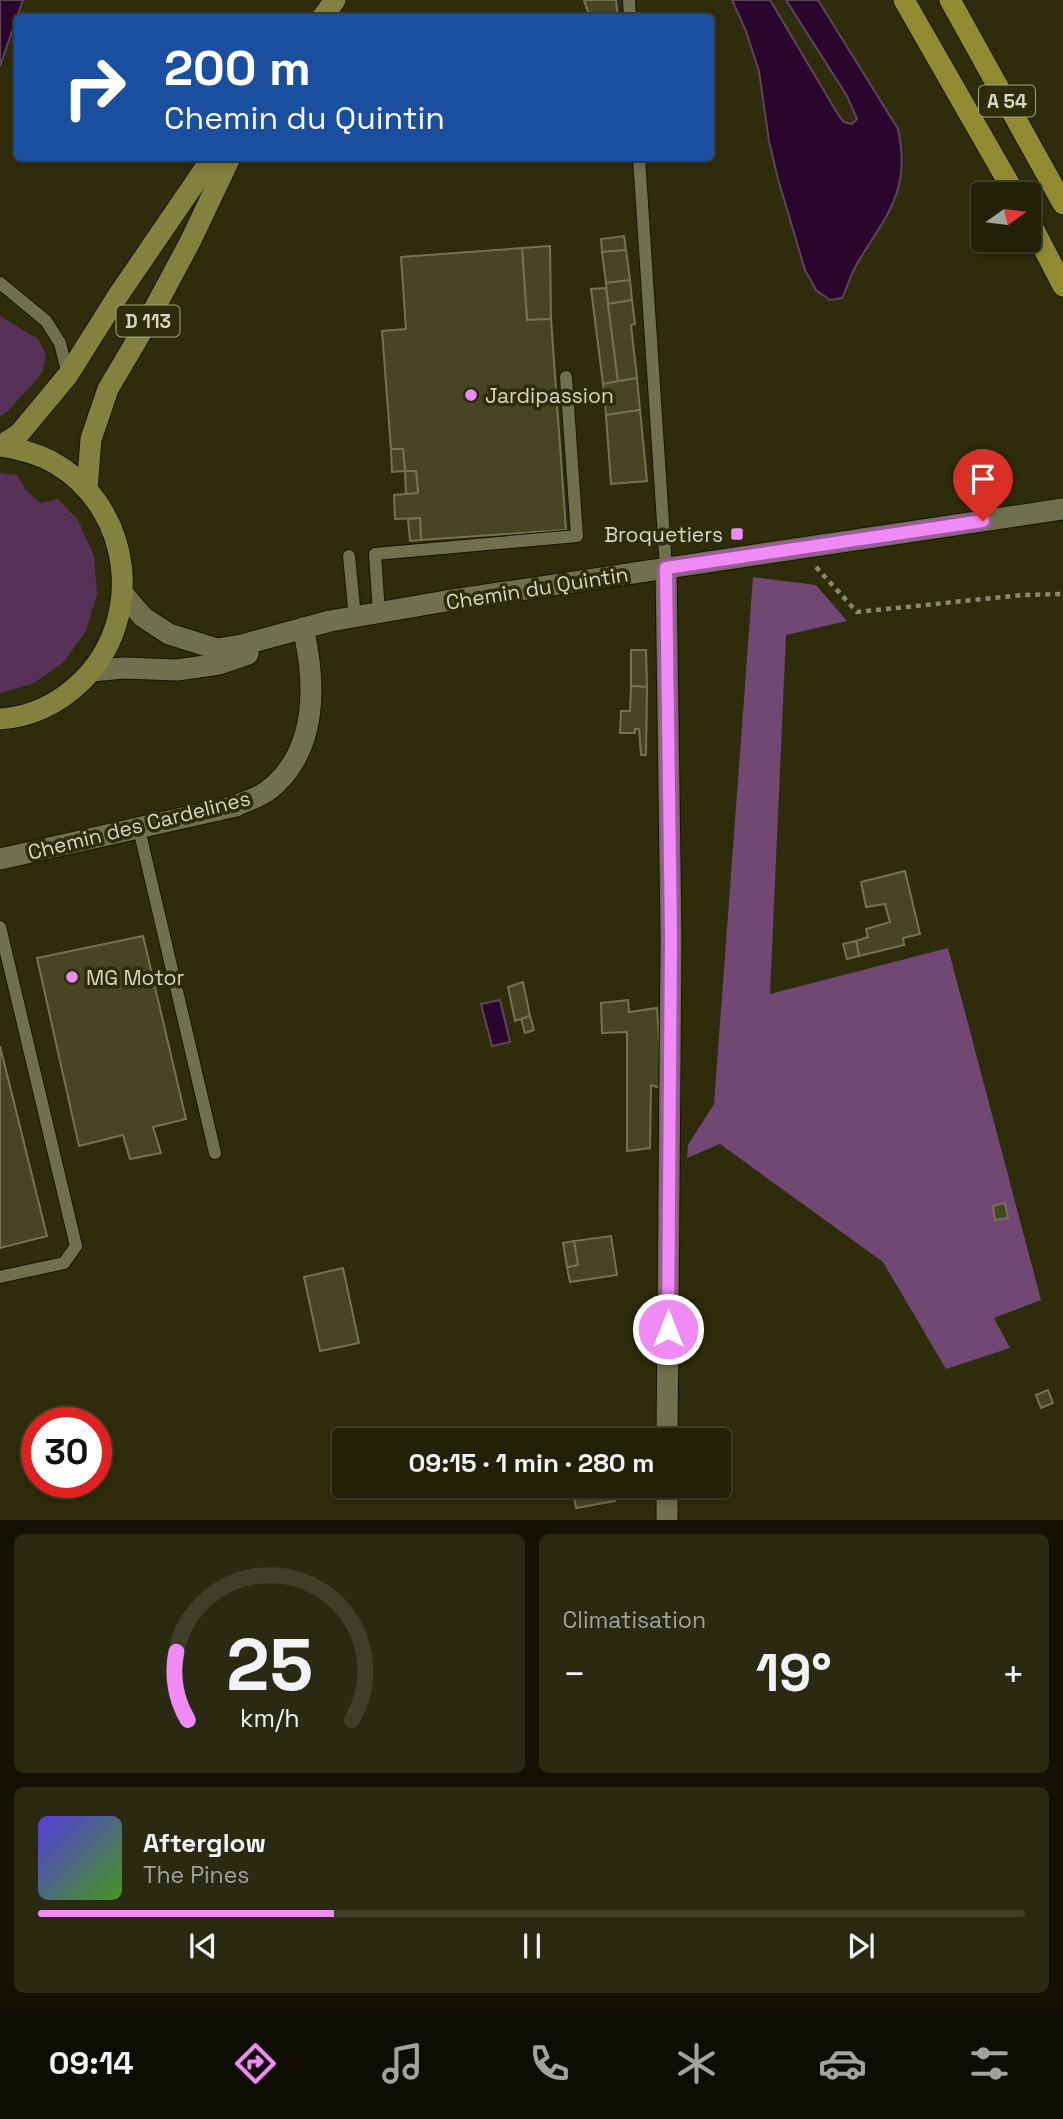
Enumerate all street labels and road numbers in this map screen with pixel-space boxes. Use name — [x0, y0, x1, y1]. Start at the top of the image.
road number: A 54 — [979, 86, 1035, 116]
road number: D 113 — [116, 306, 180, 336]
street label: Chemin du Quintin — [444, 560, 630, 616]
street label: Chemin des Cardelines — [25, 784, 253, 866]

